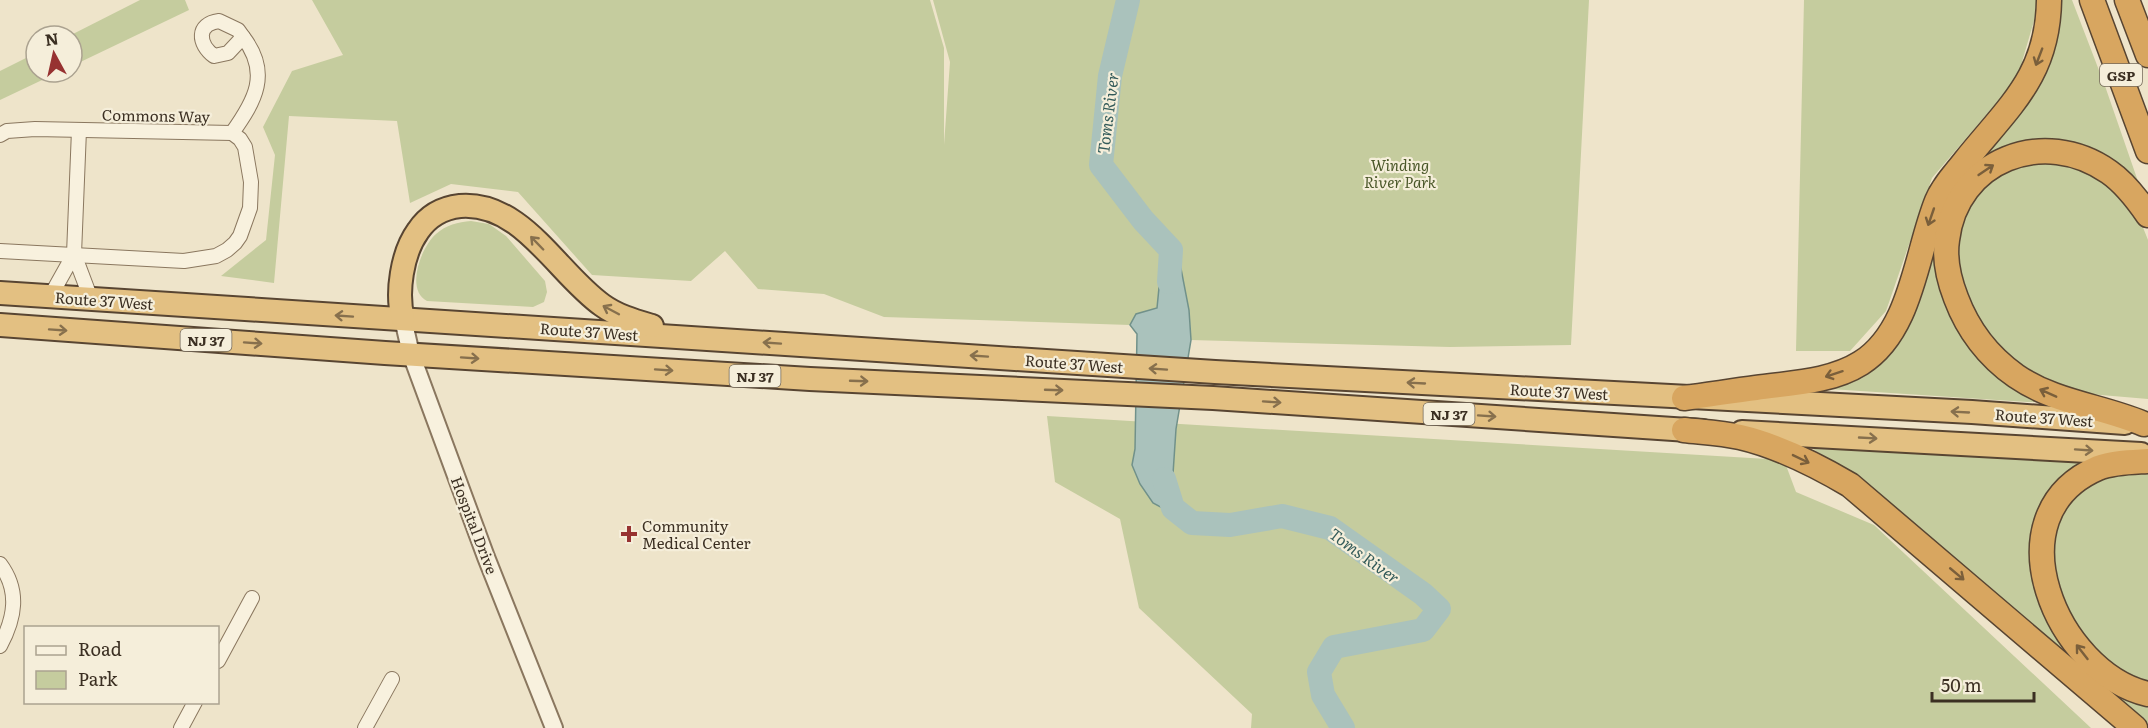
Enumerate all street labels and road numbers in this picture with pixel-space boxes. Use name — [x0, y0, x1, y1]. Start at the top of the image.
road number: GSP — [2100, 64, 2142, 86]
street label: Commons Way — [102, 103, 211, 127]
street label: Route 37 West — [54, 285, 154, 315]
street label: Route 37 West — [539, 316, 639, 346]
road number: NJ 37 — [180, 329, 232, 351]
street label: Route 37 West — [1024, 348, 1124, 378]
road number: NJ 37 — [730, 365, 780, 387]
street label: Route 37 West — [1509, 377, 1609, 405]
street label: Route 37 West — [1994, 402, 2094, 432]
road number: NJ 37 — [1424, 403, 1474, 425]
street label: Hospital Drive — [446, 473, 504, 577]

